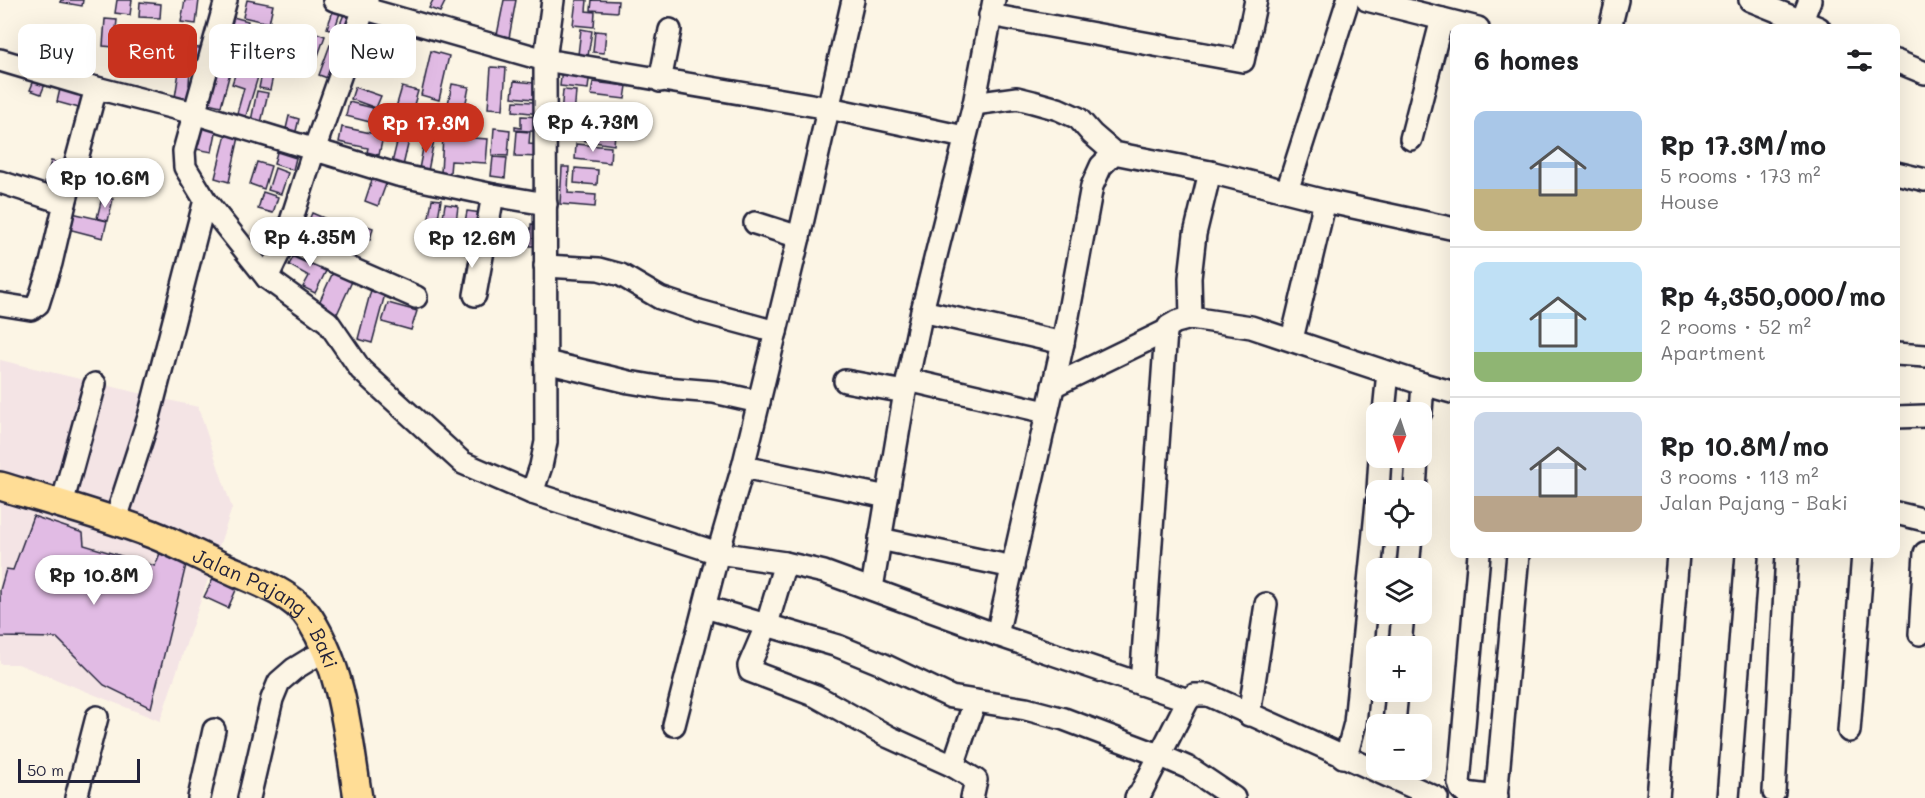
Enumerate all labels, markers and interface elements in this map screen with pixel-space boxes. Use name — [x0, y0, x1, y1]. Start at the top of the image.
chip: Buy — [18, 24, 96, 78]
chip: Rent — [108, 24, 197, 78]
chip: Filters — [209, 24, 317, 78]
chip: New — [329, 24, 416, 78]
text: 6 homes — [1474, 43, 1579, 77]
icon: filters — [1843, 44, 1876, 77]
pin: Rp 4.73M — [531, 102, 655, 153]
pin: Rp 17.3M — [364, 103, 488, 154]
text: Rp 4.73M — [547, 108, 639, 134]
text: Rp 17.3M — [382, 109, 470, 135]
text: Rp 17.3M/mo — [1660, 128, 1826, 162]
icon: home — [1522, 135, 1594, 207]
pin: Rp 10.6M — [43, 158, 167, 209]
text: 5 rooms · 173 m² — [1660, 162, 1821, 188]
text: Rp 10.6M — [60, 164, 150, 190]
text: House — [1660, 188, 1719, 214]
pin: Rp 4.35M — [248, 217, 372, 268]
pin: Rp 12.6M — [410, 218, 534, 269]
text: Rp 4.35M — [264, 223, 356, 249]
text: Rp 12.6M — [428, 224, 516, 250]
text: Rp 4,350,000/mo — [1660, 279, 1885, 313]
icon: home — [1522, 286, 1594, 358]
text: 2 rooms · 52 m² — [1660, 313, 1811, 339]
text: Apartment — [1660, 339, 1766, 365]
north arrow — [1366, 402, 1432, 468]
map controls — [1366, 402, 1432, 780]
text: Rp 10.8M/mo — [1660, 429, 1829, 463]
icon: home — [1522, 436, 1594, 508]
text: 3 rooms · 113 m² — [1660, 463, 1819, 489]
button: locate — [1366, 480, 1432, 546]
text: Jalan Pajang - Baki — [1660, 489, 1848, 515]
street label: Jalan Pajang - Baki — [189, 542, 345, 672]
pin: Rp 10.8M — [32, 555, 156, 606]
button: layers — [1366, 558, 1432, 624]
text: Rp 10.8M — [49, 561, 139, 587]
button: + — [1366, 636, 1432, 702]
button: − — [1366, 714, 1432, 780]
scale bar — [18, 756, 140, 784]
text: 50 m — [27, 759, 64, 780]

